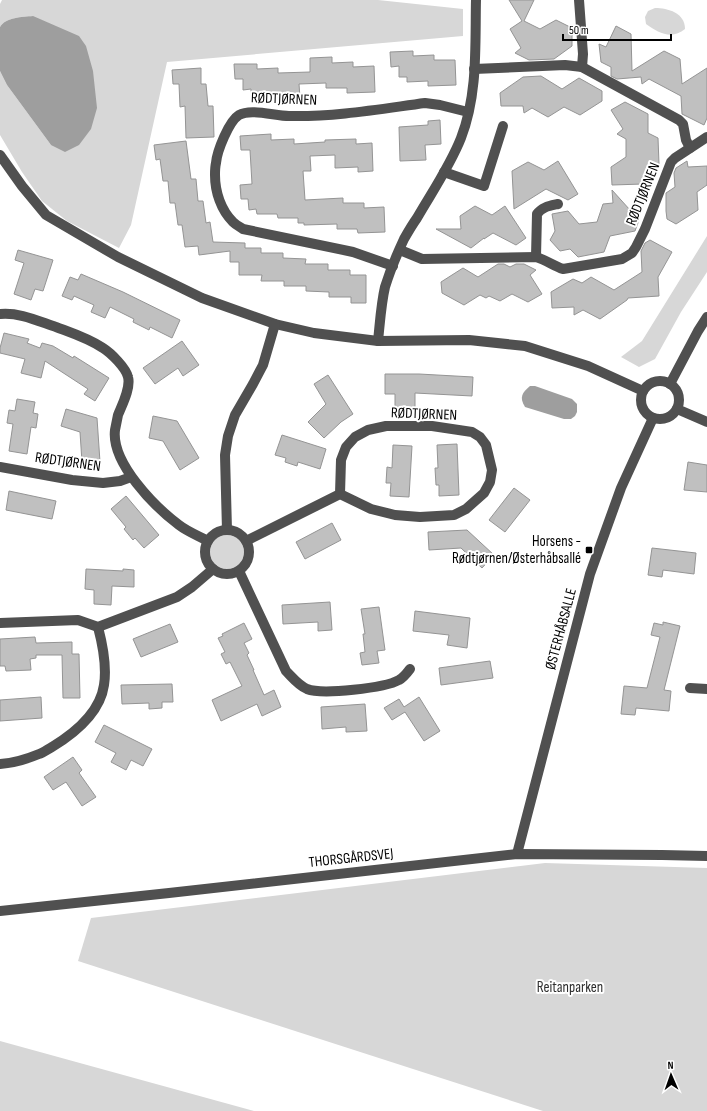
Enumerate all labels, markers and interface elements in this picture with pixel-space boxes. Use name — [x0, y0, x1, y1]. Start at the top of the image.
scale bar — [563, 16, 671, 42]
text: 50 m — [569, 23, 589, 38]
street label: RØDTJØRNEN — [251, 88, 317, 110]
street label: RØDTJØRNEN — [622, 160, 664, 228]
street label: RØDTJØRNEN — [391, 403, 457, 425]
street label: RØDTJØRNEN — [34, 448, 102, 476]
place label: Horsens - Rødtjørnen/Østerhåbsallé — [452, 532, 581, 568]
marker: Horsens - Rødtjørnen/Østerhåbsallé — [584, 545, 594, 555]
street label: ØSTERHÅBSALLE — [541, 586, 581, 672]
street label: THORSGÅRDSVEJ — [308, 844, 394, 872]
park label: Reitanparken — [537, 978, 603, 997]
north arrow — [651, 1055, 691, 1095]
text: N — [668, 1059, 674, 1072]

